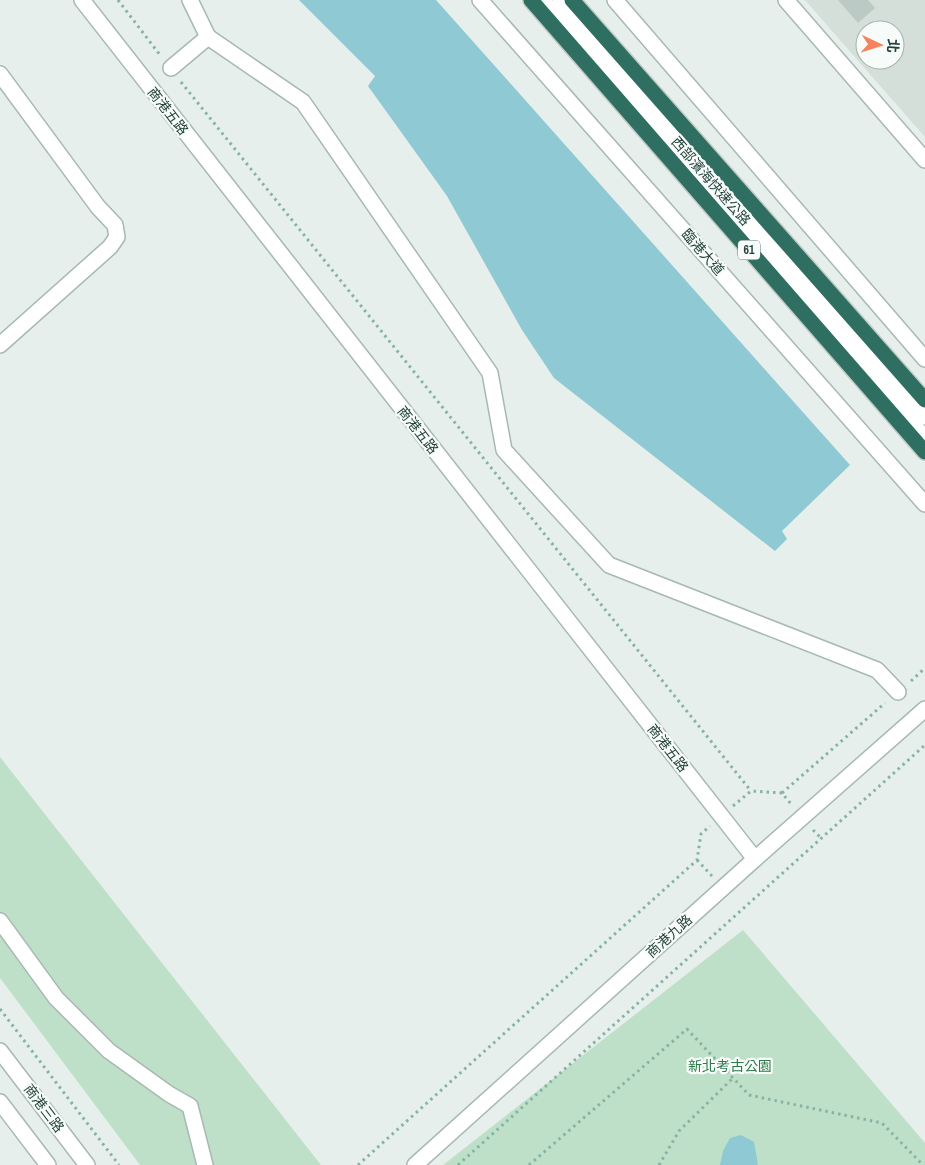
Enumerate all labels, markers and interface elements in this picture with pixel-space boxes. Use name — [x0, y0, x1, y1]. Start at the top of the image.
north arrow — [855, 20, 905, 70]
text: 北 — [884, 38, 902, 54]
street label: 商港五路 — [144, 83, 192, 139]
street label: 西部濱海快速公路 — [667, 133, 755, 229]
street label: 臨港大道 — [678, 225, 728, 279]
road number: 61 — [738, 240, 760, 260]
street label: 商港五路 — [394, 402, 442, 458]
street label: 商港五路 — [644, 720, 692, 776]
street label: 商港九路 — [642, 911, 696, 961]
park label: 新北考古公園 — [688, 1057, 772, 1075]
street label: 商港三路 — [20, 1080, 68, 1136]

